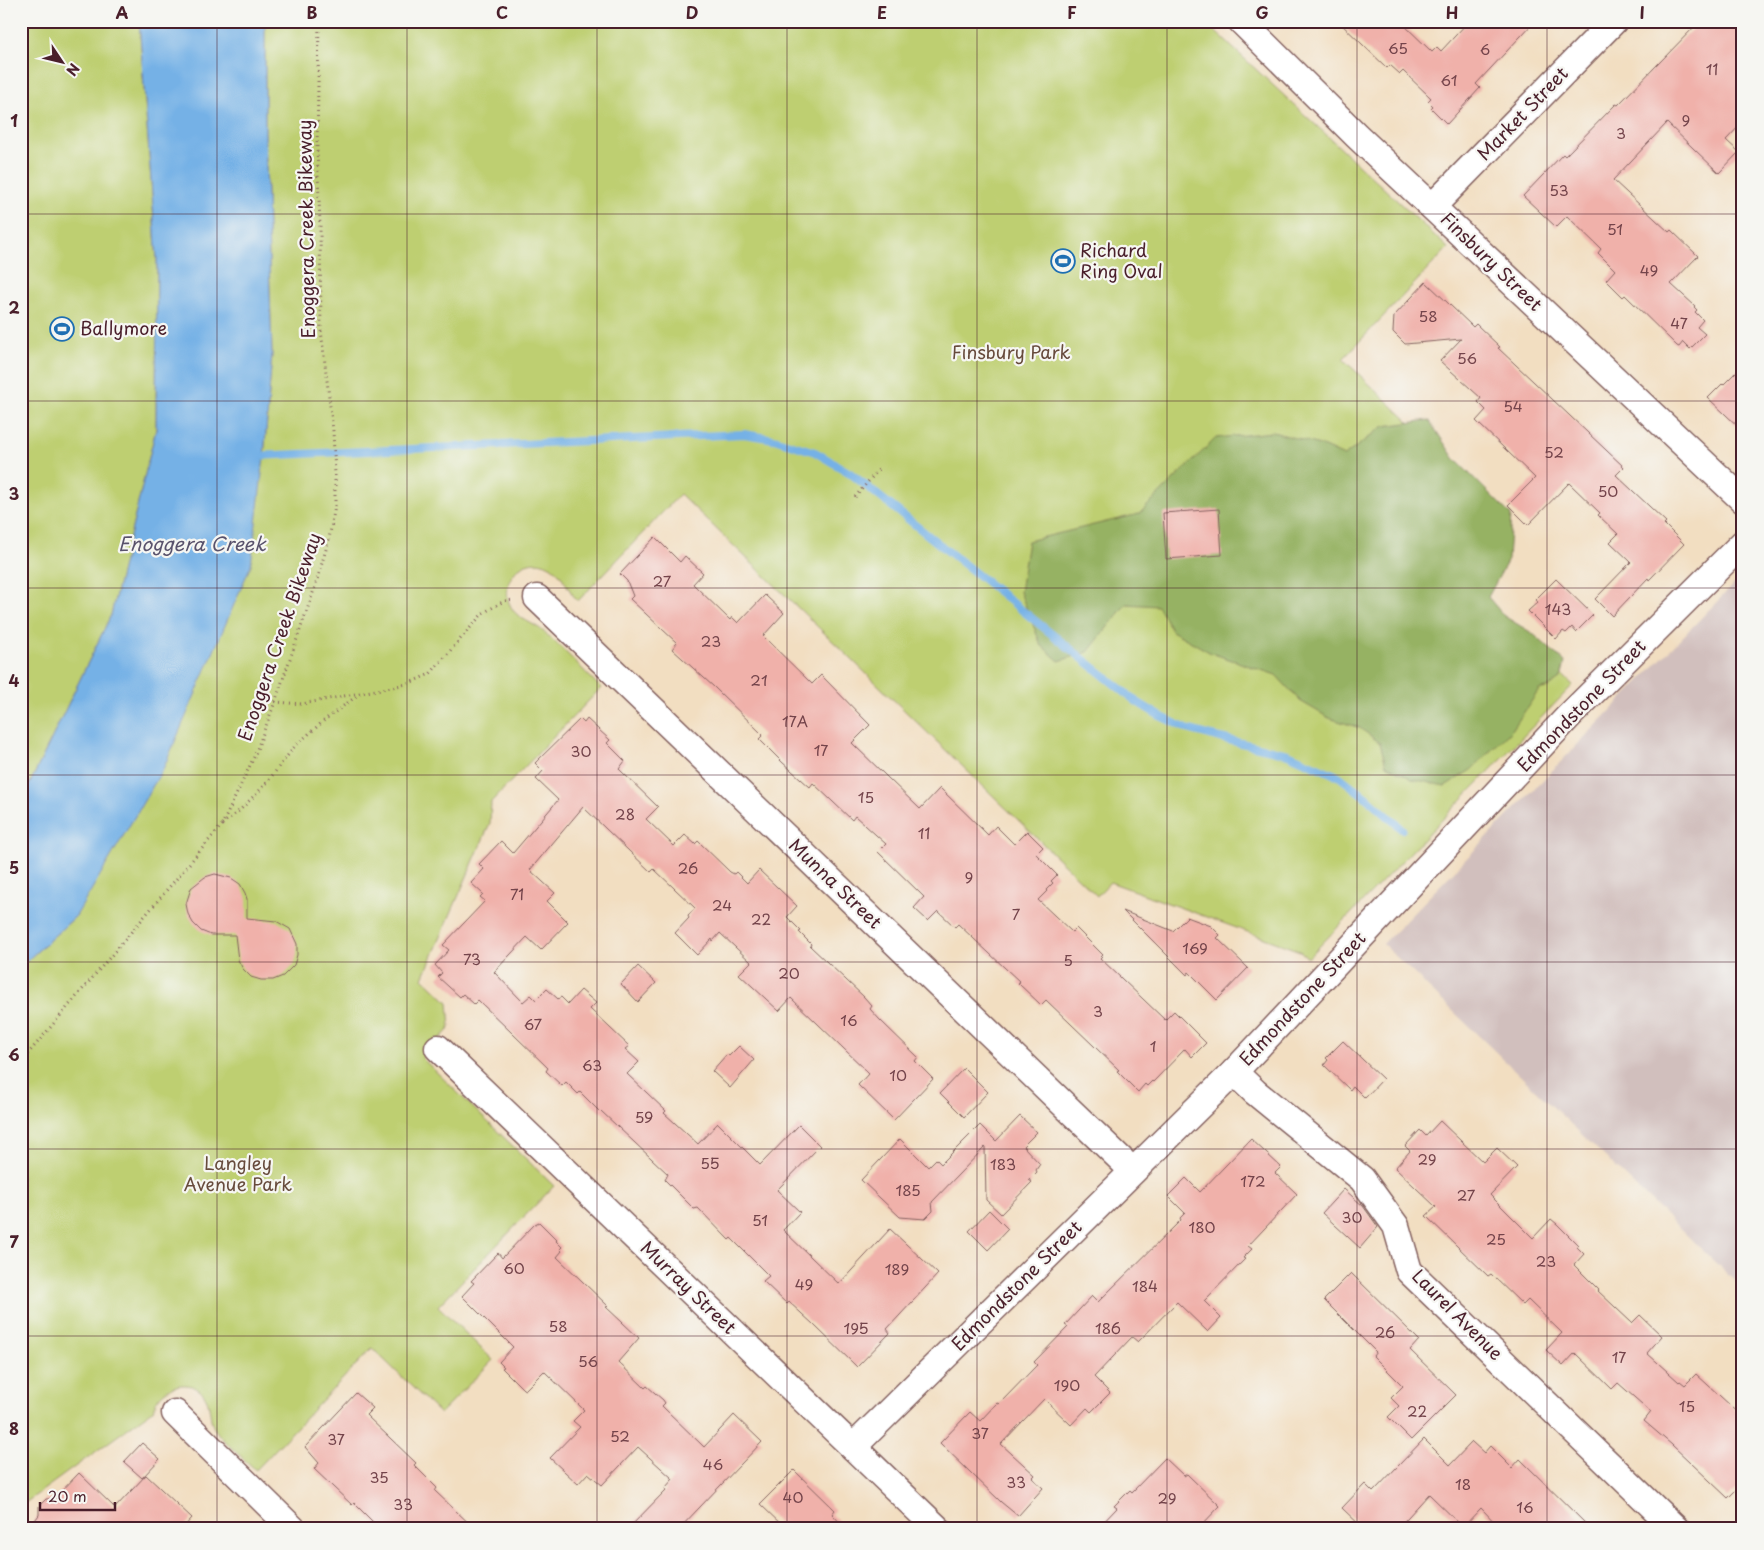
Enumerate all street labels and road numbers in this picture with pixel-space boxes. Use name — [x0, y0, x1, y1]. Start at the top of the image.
street label: Market Street — [1470, 60, 1574, 166]
street label: Enoggera Creek Bikeway — [290, 120, 321, 339]
street label: Finsbury Street — [1435, 205, 1549, 317]
street label: Enoggera Creek Bikeway — [230, 529, 327, 744]
street label: Edmondstone Street — [1510, 633, 1651, 777]
street label: Munna Street — [783, 831, 889, 934]
street label: Edmondstone Street — [1232, 925, 1371, 1071]
street label: Edmondstone Street — [945, 1214, 1087, 1356]
street label: Murray Street — [635, 1234, 743, 1340]
street label: Laurel Avenue — [1406, 1262, 1510, 1366]

